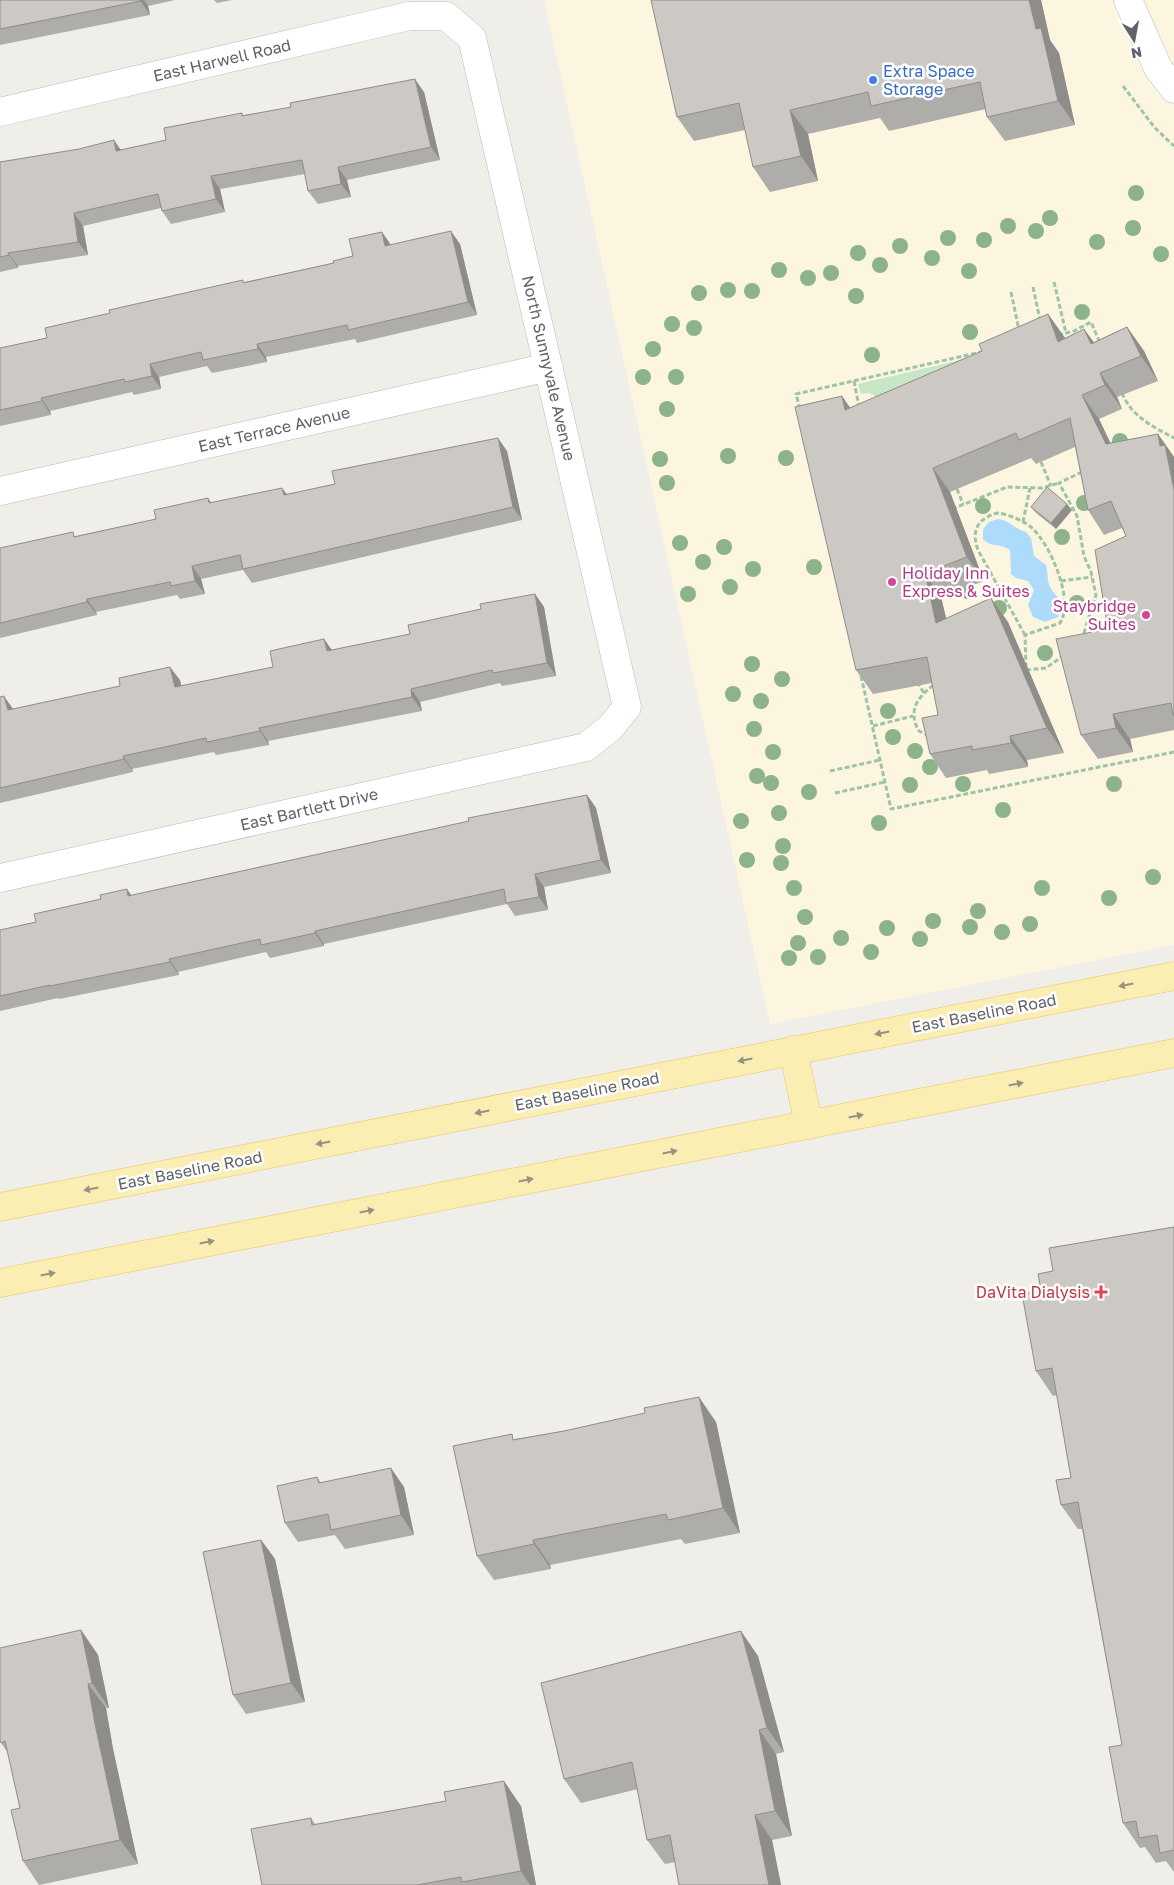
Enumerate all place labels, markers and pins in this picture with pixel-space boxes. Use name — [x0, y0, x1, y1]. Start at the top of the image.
place label: Extra Space Storage — [883, 61, 975, 99]
marker: Extra Space Storage — [867, 74, 879, 86]
place label: Holiday Inn Express & Suites — [902, 563, 1030, 601]
marker: Holiday Inn Express & Suites — [886, 576, 898, 588]
place label: Staybridge Suites — [1053, 596, 1136, 634]
marker: Staybridge Suites — [1140, 609, 1152, 621]
place label: DaVita Dialysis — [976, 1282, 1090, 1302]
marker: DaVita Dialysis — [1094, 1285, 1108, 1299]

